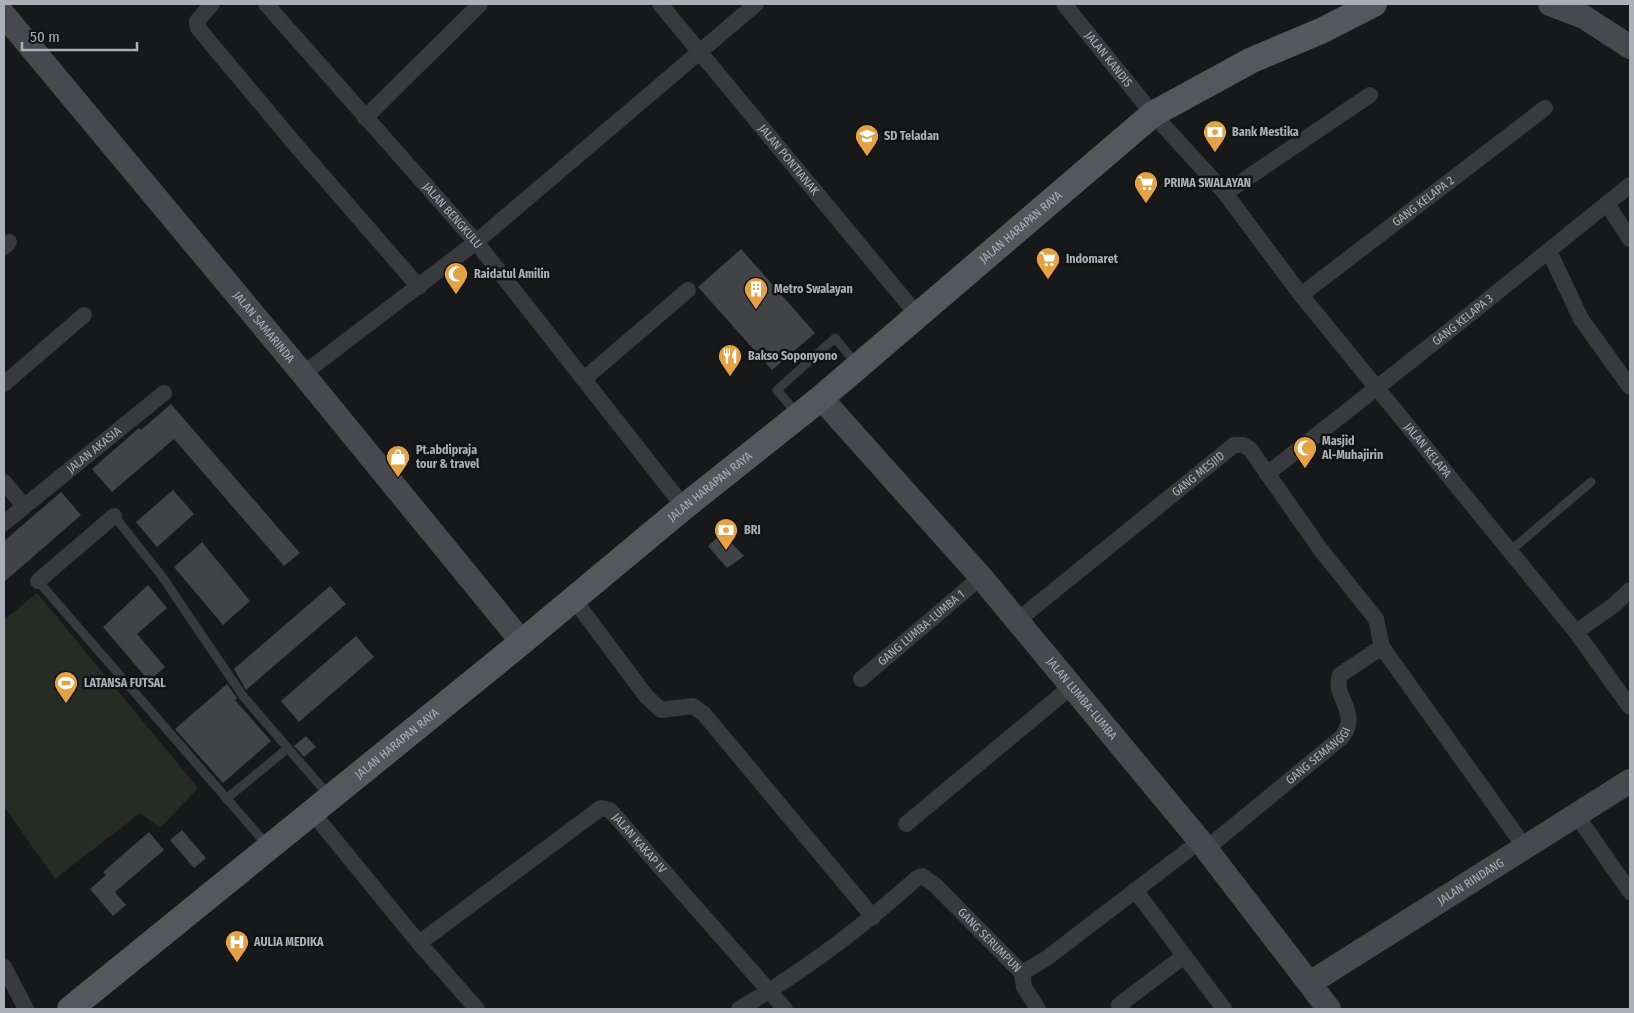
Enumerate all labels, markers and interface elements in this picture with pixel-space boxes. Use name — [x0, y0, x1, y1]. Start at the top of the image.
scale bar — [22, 20, 138, 52]
text: 50 m — [30, 28, 60, 46]
street label: JALAN KANDIS — [1082, 29, 1135, 90]
bank icon: Bank Mestika — [1202, 119, 1228, 153]
street label: JALAN PONTIANAK — [755, 121, 822, 198]
school or university icon: SD Teladan — [854, 123, 880, 157]
place label: Bank Mestika — [1232, 125, 1299, 139]
place label: SD Teladan — [884, 129, 939, 143]
supermarket icon: PRIMA SWALAYAN — [1133, 170, 1159, 204]
street label: GANG KELAPA 2 — [1390, 173, 1457, 229]
place label: PRIMA SWALAYAN — [1164, 176, 1251, 190]
street label: JALAN BENGKULU — [420, 180, 485, 251]
street label: JALAN HARAPAN RAYA — [977, 188, 1065, 266]
supermarket icon: Indomaret — [1035, 246, 1061, 280]
place label: Indomaret — [1066, 252, 1119, 266]
mosque icon: Raidatul Amilin — [443, 261, 469, 295]
place label: Raidatul Amilin — [474, 267, 550, 281]
building icon: Metro Swalayan — [743, 276, 769, 310]
place label: Metro Swalayan — [774, 282, 853, 296]
street label: JALAN SAMARINDA — [230, 288, 298, 366]
street label: GANG KELAPA 3 — [1429, 291, 1496, 348]
restaurant icon: Bakso Soponyono — [717, 343, 743, 377]
place label: Bakso Soponyono — [748, 349, 838, 363]
street label: JALAN KELAPA — [1401, 420, 1455, 481]
street label: JALAN AKASIA — [64, 423, 124, 476]
place label: Masjid Al-Muhajirin — [1321, 434, 1383, 462]
mosque icon: Masjid Al-Muhajirin — [1292, 435, 1318, 469]
place label: Pt.abdipraja tour & travel — [416, 443, 480, 471]
shop icon: Pt.abdipraja tour & travel — [385, 444, 411, 478]
street label: JALAN HARAPAN RAYA — [665, 448, 755, 525]
street label: GANG MESJID — [1169, 448, 1227, 499]
bank icon: BRI — [713, 517, 739, 551]
place label: BRI — [744, 523, 761, 537]
street label: GANG LUMBA-LUMBA 1 — [875, 587, 967, 668]
street label: JALAN LUMBA-LUMBA — [1044, 655, 1120, 743]
sports icon: LATANSA FUTSAL — [53, 670, 79, 704]
place label: LATANSA FUTSAL — [84, 676, 166, 690]
street label: JALAN HARAPAN RAYA — [352, 705, 442, 782]
street label: GANG SEMANGGI — [1283, 725, 1354, 787]
street label: JALAN KAKAP IV — [609, 810, 670, 877]
street label: JALAN RINDANG — [1435, 855, 1507, 908]
street label: GANG SERUMPUN — [955, 905, 1024, 975]
hospital icon: AULIA MEDIKA — [224, 929, 250, 963]
place label: AULIA MEDIKA — [253, 935, 324, 949]

